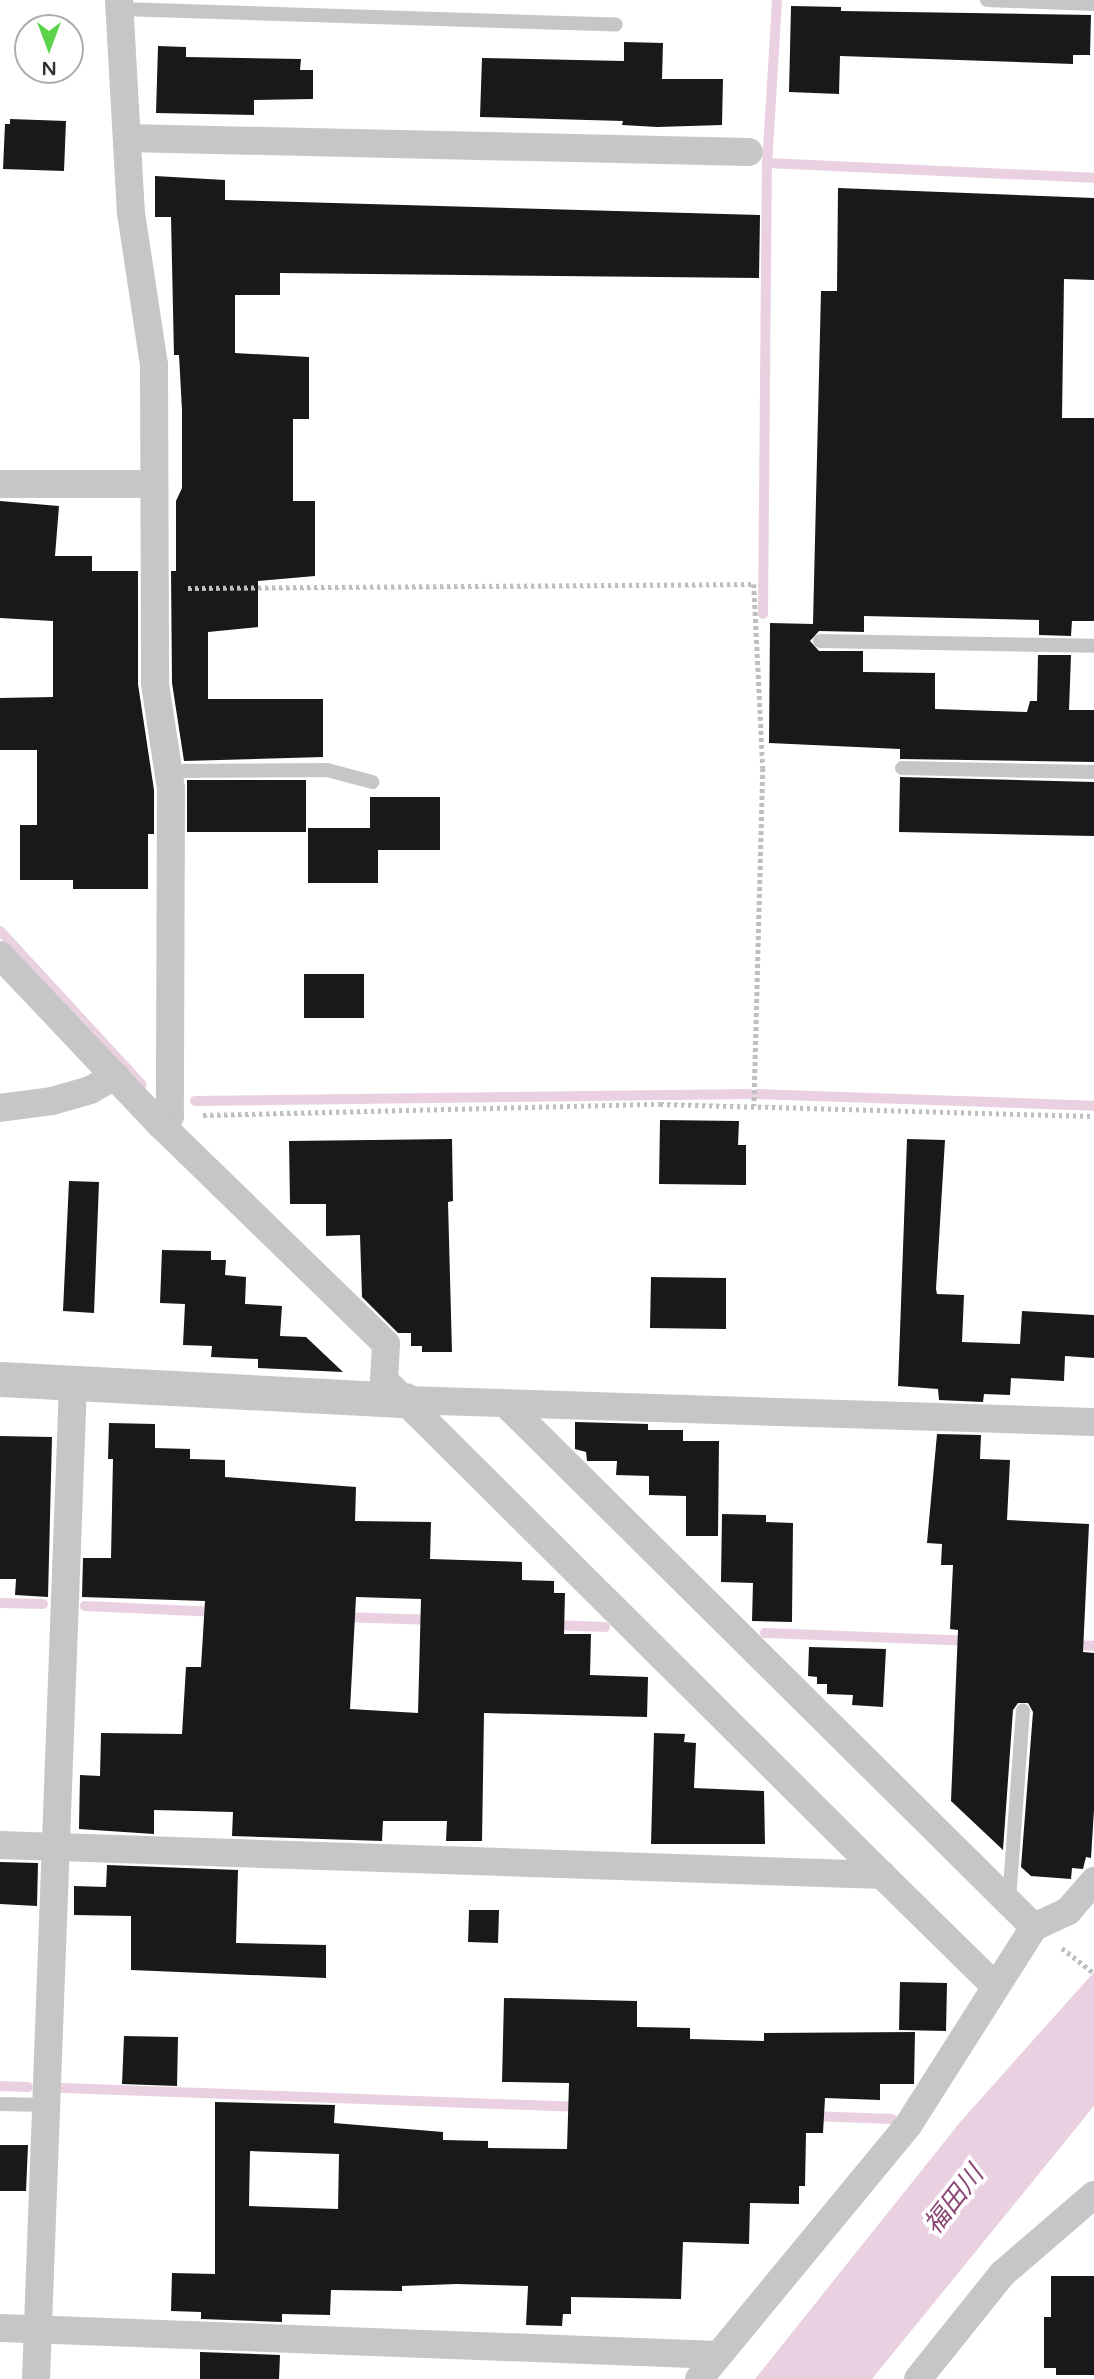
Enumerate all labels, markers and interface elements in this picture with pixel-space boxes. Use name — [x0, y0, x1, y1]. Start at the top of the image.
north arrow — [14, 14, 84, 84]
text: N — [41, 57, 57, 79]
water label: 福田川 — [918, 2160, 990, 2240]

